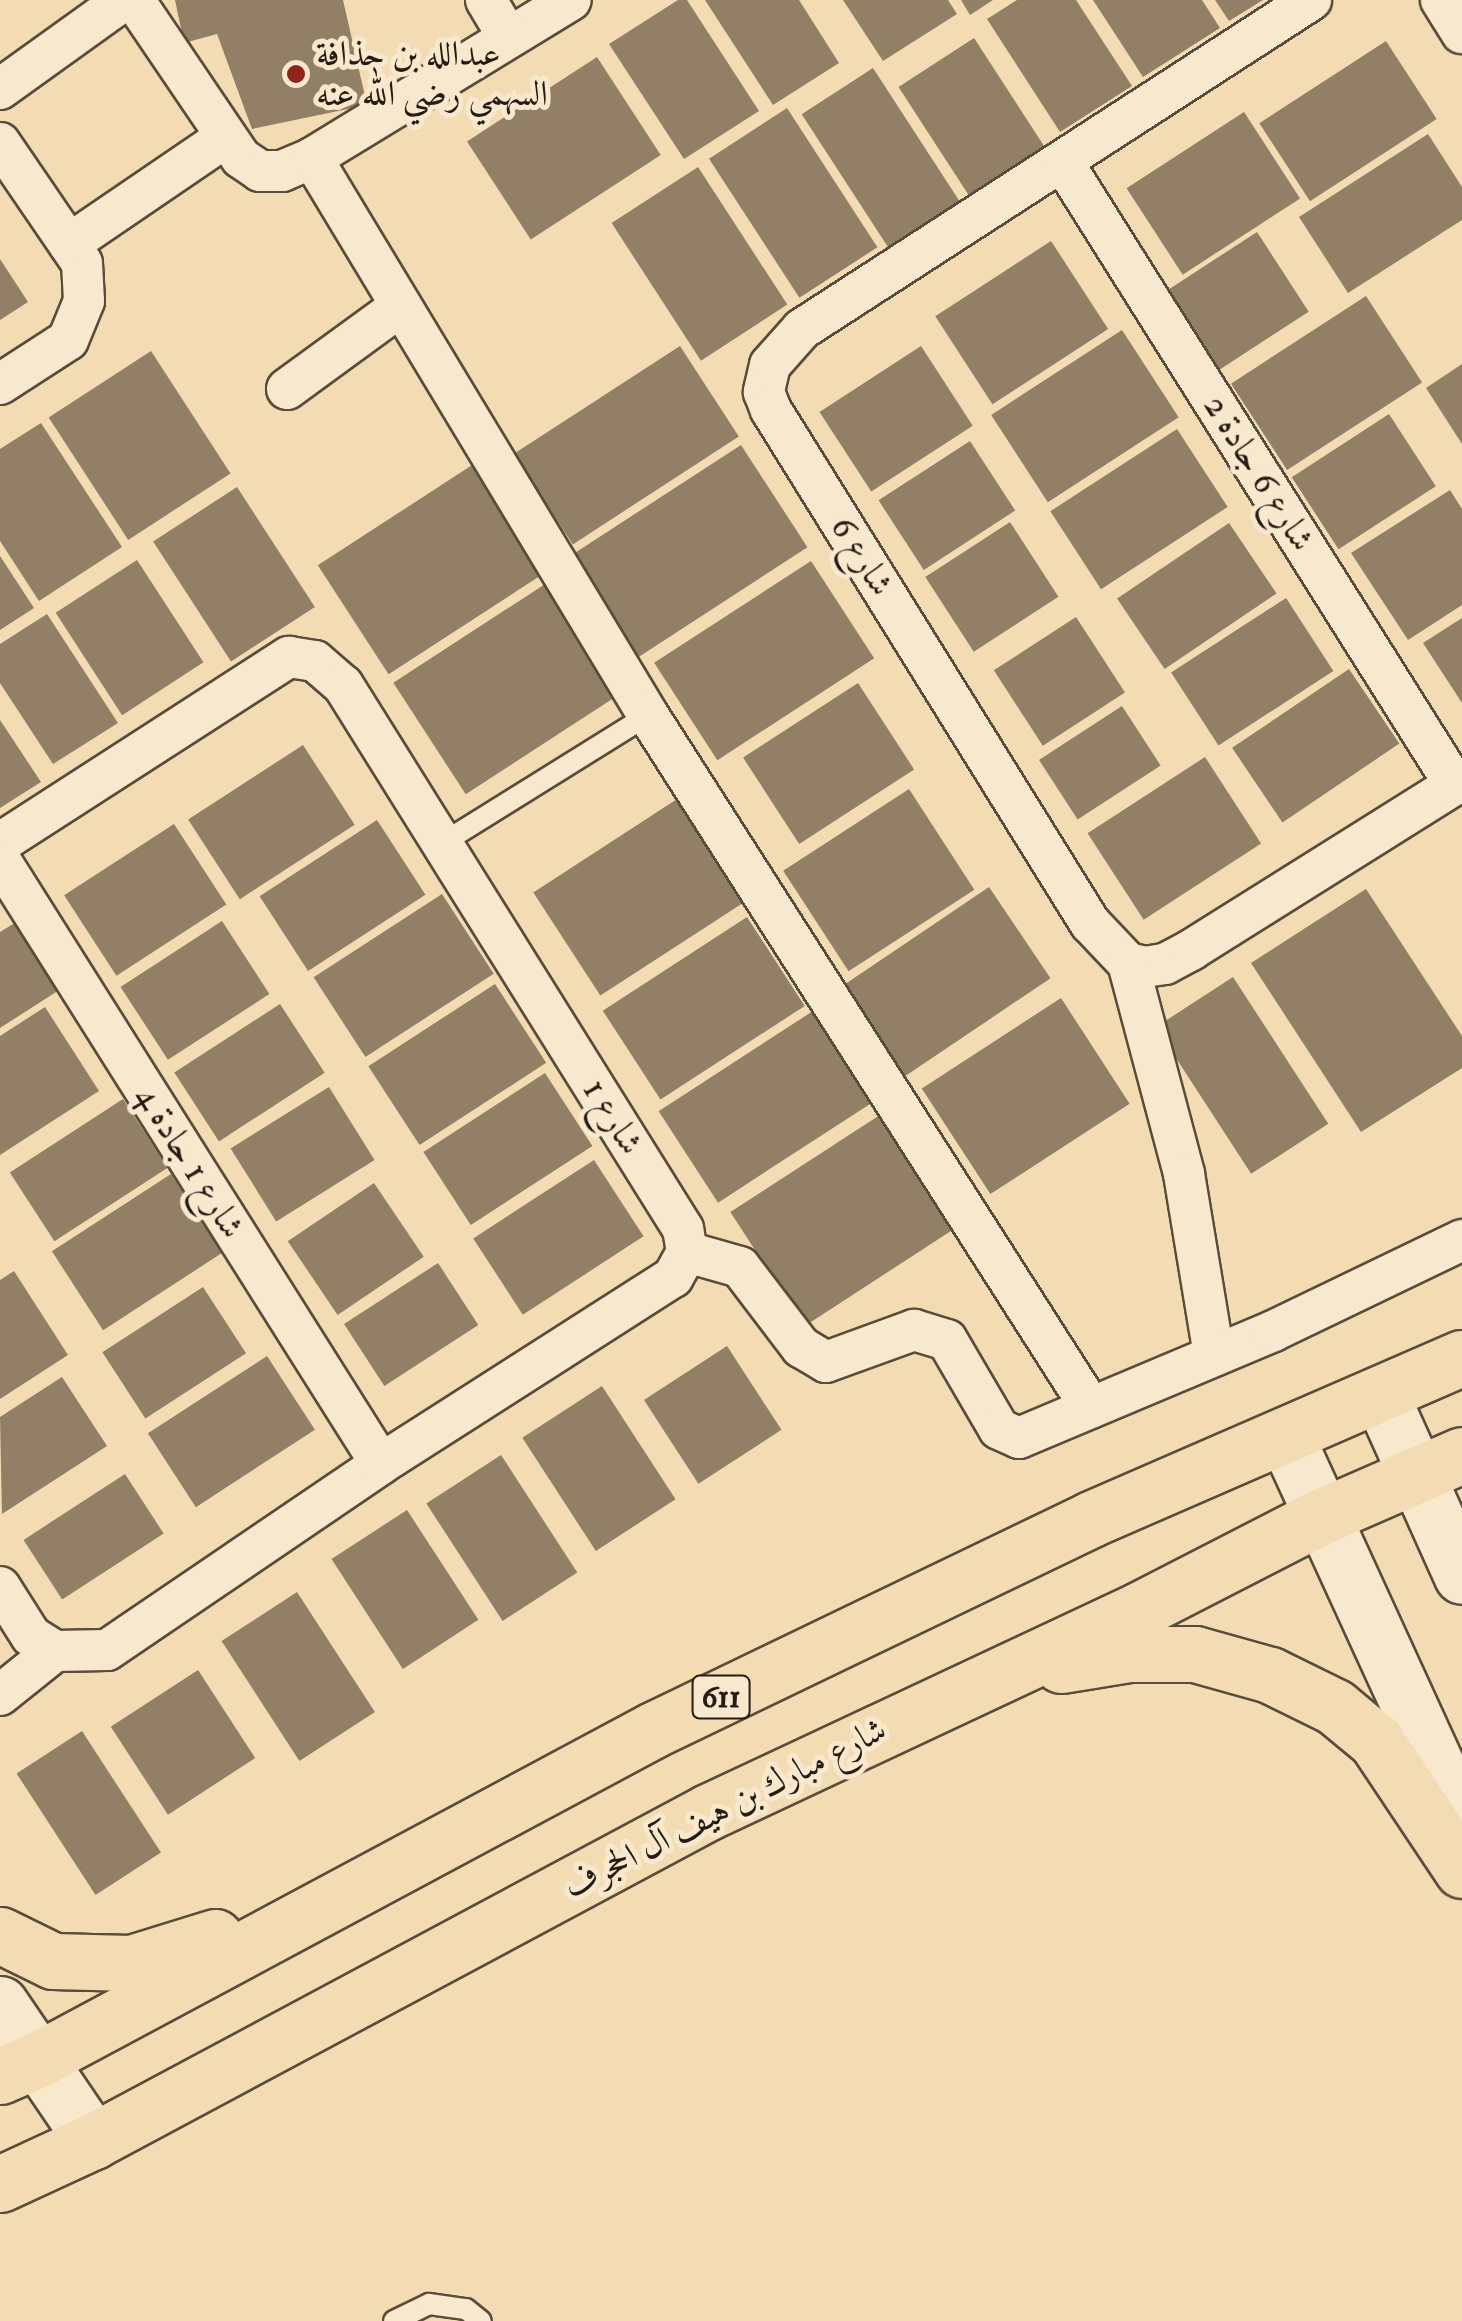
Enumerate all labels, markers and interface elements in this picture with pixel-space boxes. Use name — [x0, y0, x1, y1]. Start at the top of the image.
place label: عبدالله بن حذافة السهمي رضي الله عنه — [316, 33, 548, 115]
marker: عبدالله بن حذافة السهمي رضي الله عنه — [285, 63, 307, 85]
street label: شارع 6 جادة 2 — [1195, 387, 1323, 559]
street label: شارع 6 — [821, 509, 903, 603]
street label: شارع 1 — [574, 1072, 652, 1162]
street label: شارع 1 جادة 4 — [127, 1078, 253, 1246]
road number: 611 — [691, 1670, 751, 1724]
street label: شارع مبارك بن هيف آل الحجرف — [557, 1708, 893, 1908]

